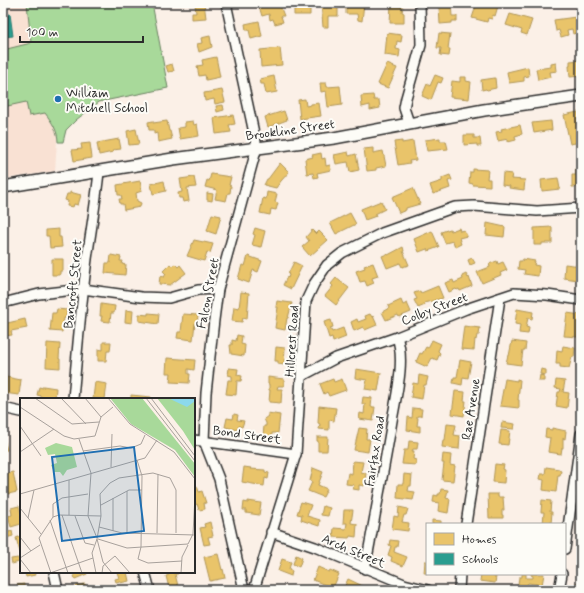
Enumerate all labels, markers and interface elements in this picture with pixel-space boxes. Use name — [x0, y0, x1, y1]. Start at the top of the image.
scale bar — [20, 18, 143, 44]
text: 100 m — [26, 25, 58, 41]
place label: William Mitchell School — [66, 85, 148, 117]
marker: William Mitchell School — [53, 94, 63, 104]
street label: Brookline Street — [245, 116, 336, 145]
street label: Bancroft Street — [60, 239, 87, 330]
street label: Falcon Street — [193, 256, 224, 330]
street label: Colby Street — [399, 289, 470, 330]
street label: Hillcrest Road — [282, 305, 303, 378]
street label: Rae Avenue — [458, 377, 485, 441]
inset map — [20, 398, 195, 573]
street label: Fairfax Road — [361, 415, 389, 488]
street label: Bond Street — [212, 422, 282, 449]
legend — [426, 523, 566, 575]
street label: Arch Street — [319, 530, 388, 573]
text: Homes — [462, 532, 497, 548]
text: Schools — [462, 552, 498, 568]

